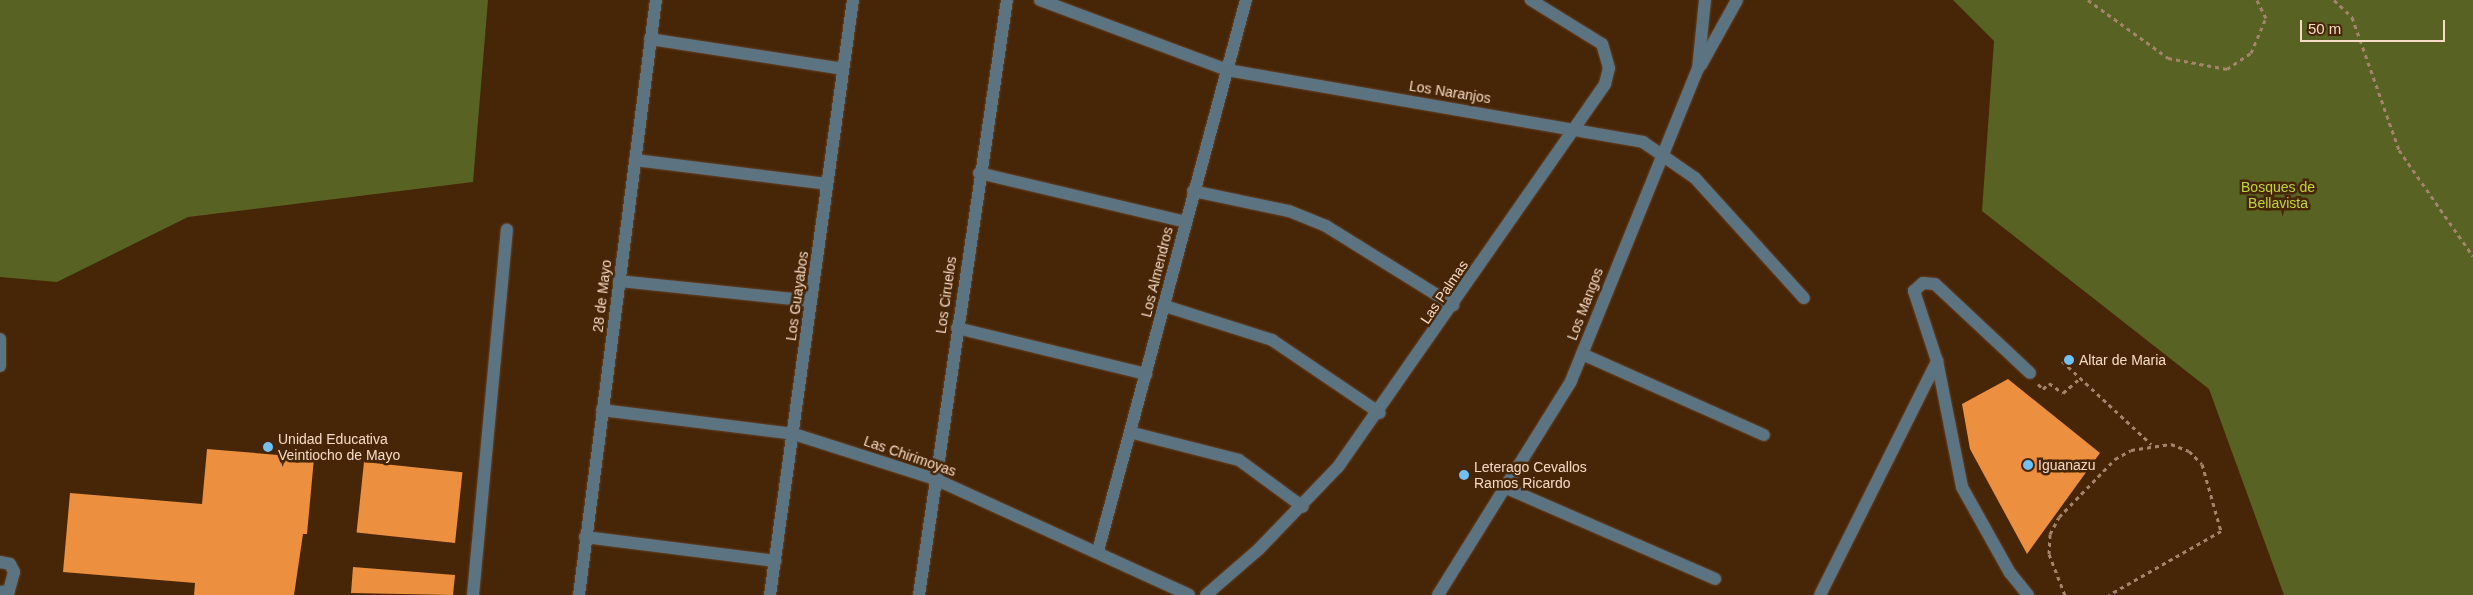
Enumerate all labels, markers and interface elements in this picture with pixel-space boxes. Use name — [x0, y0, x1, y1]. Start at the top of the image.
scale bar — [2303, 10, 2448, 42]
text: 50 m — [2308, 20, 2341, 37]
street label: Los Naranjos — [1408, 77, 1492, 107]
park label: Bosques de Bellavista — [2241, 179, 2315, 212]
street label: Los Almendros — [1138, 225, 1176, 319]
street label: Los Guayabos — [782, 250, 812, 342]
street label: Los Ciruelos — [932, 255, 960, 335]
street label: Las Palmas — [1417, 257, 1471, 327]
street label: 28 de Mayo — [589, 259, 615, 333]
street label: Los Mangos — [1563, 265, 1607, 343]
place label: Altar de Maria — [2079, 352, 2166, 368]
marker: Altar de Maria — [2063, 354, 2075, 366]
place label: Unidad Educativa Veintiocho de Mayo — [278, 431, 400, 464]
street label: Las Chirimoyas — [862, 432, 958, 480]
marker: Unidad Educativa Veintiocho de Mayo — [262, 441, 274, 453]
place label: Iguanazu — [2038, 457, 2096, 473]
place label: Leterago Cevallos Ramos Ricardo — [1474, 459, 1587, 492]
marker: Iguanazu — [2022, 459, 2034, 471]
marker: Leterago Cevallos Ramos Ricardo — [1458, 469, 1470, 481]

